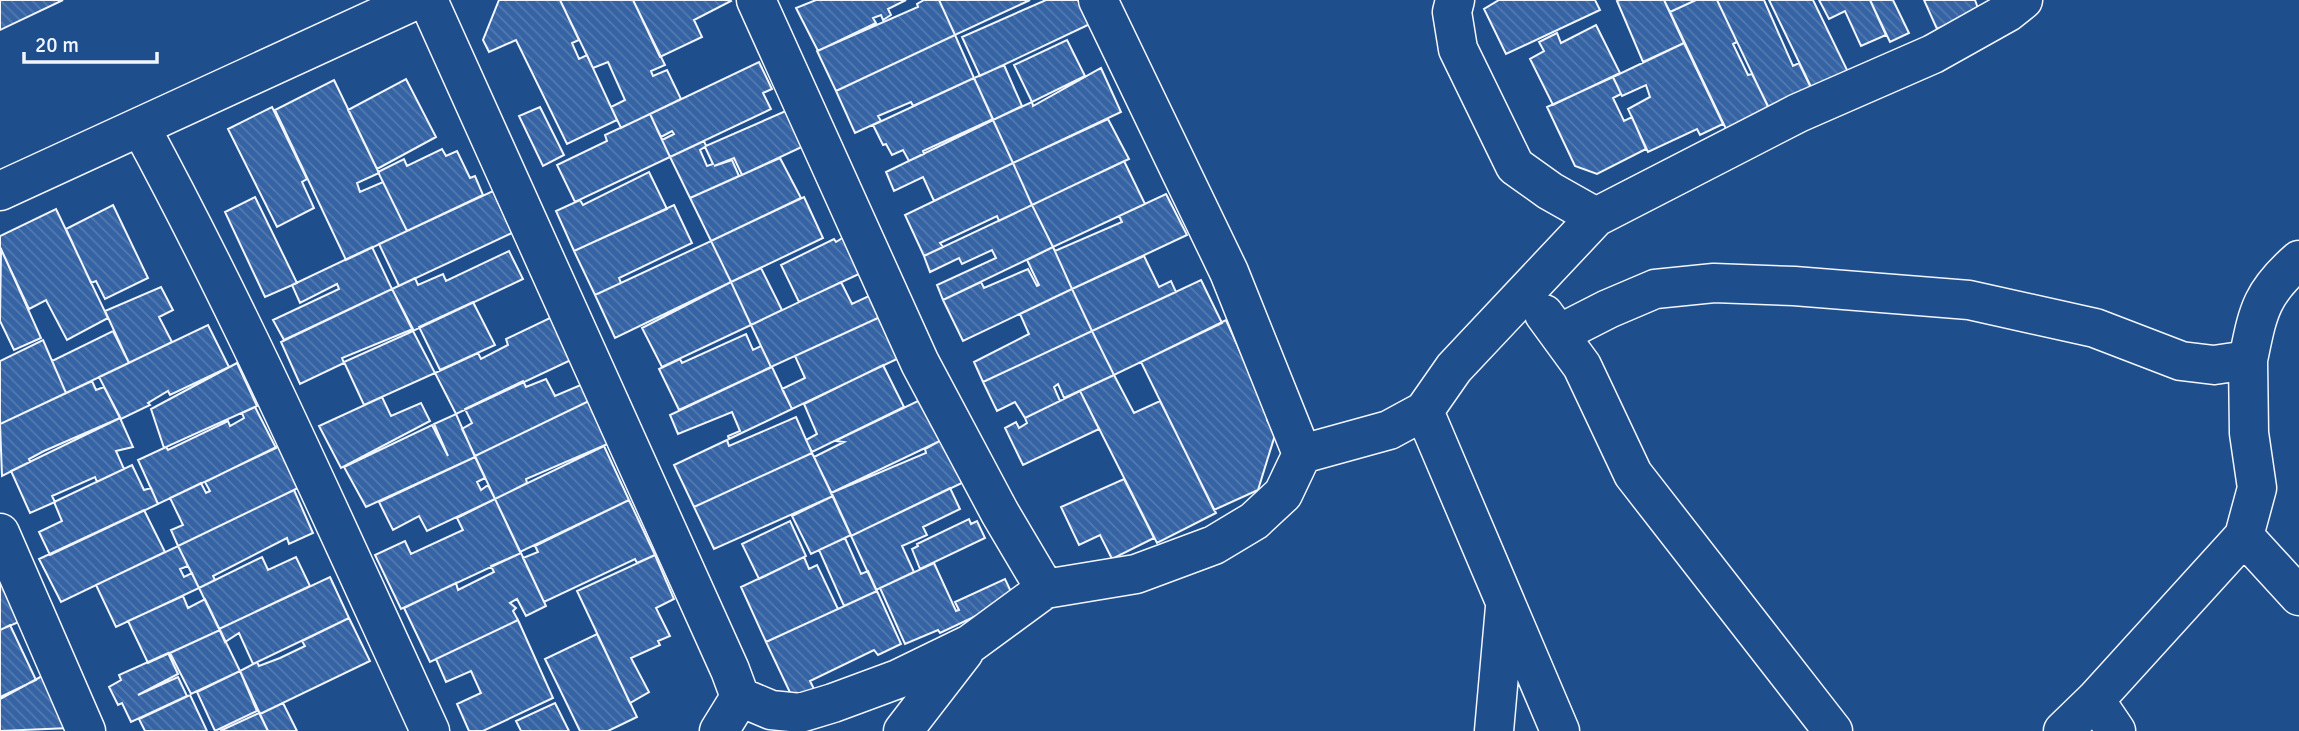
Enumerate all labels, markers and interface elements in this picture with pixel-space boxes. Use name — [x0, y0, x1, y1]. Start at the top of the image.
scale bar — [24, 21, 158, 65]
text: 20 m — [35, 32, 79, 58]

